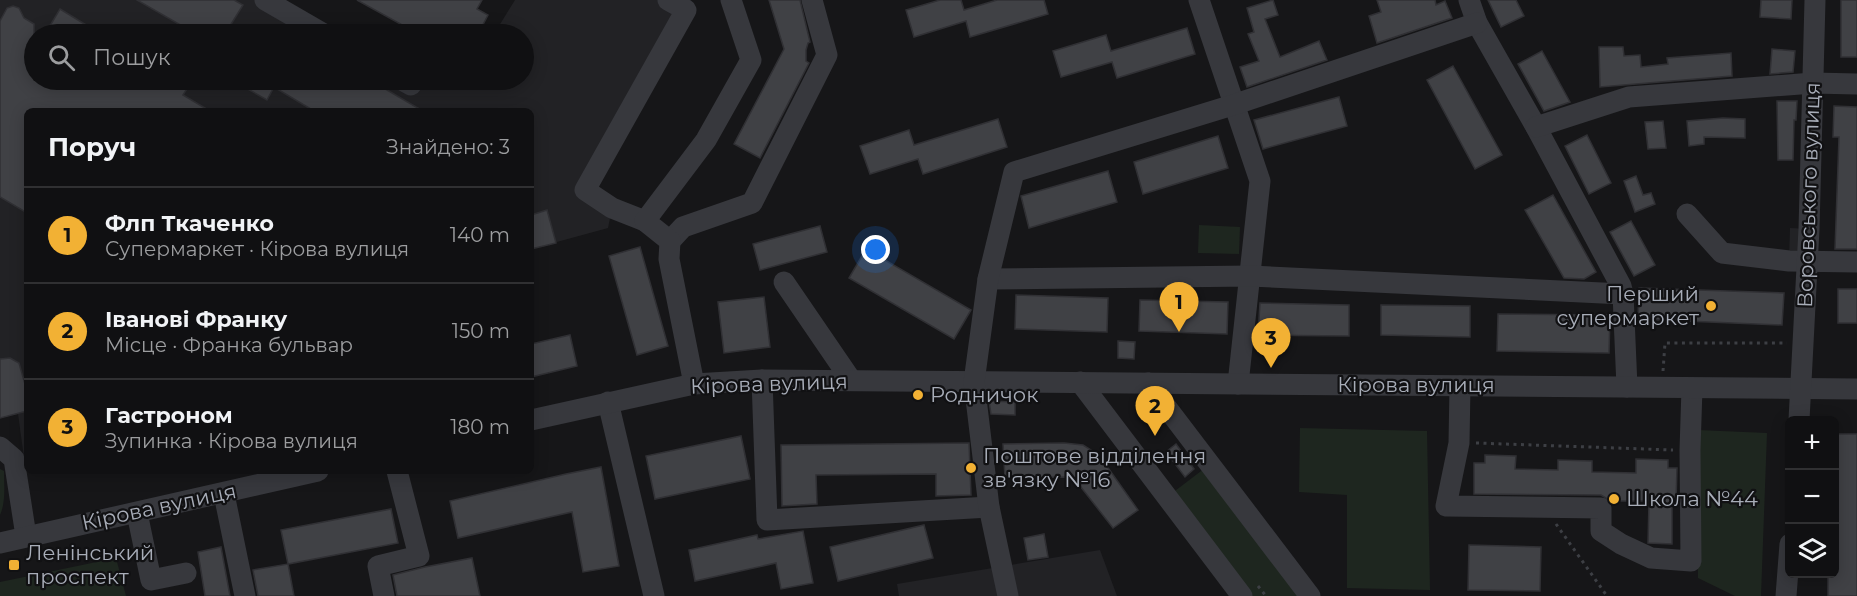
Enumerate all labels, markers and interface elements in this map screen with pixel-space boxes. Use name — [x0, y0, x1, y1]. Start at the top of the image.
search box — [24, 24, 534, 90]
icon: search — [45, 41, 78, 74]
text: Пошук — [93, 44, 171, 71]
street label: Воровського вулиця — [1792, 82, 1825, 308]
text: Поруч — [48, 131, 136, 163]
text: Знайдено: 3 — [386, 135, 510, 159]
text: Флп Ткаченко — [105, 210, 274, 237]
text: 1 — [64, 223, 71, 247]
text: 140 m — [450, 223, 510, 247]
your location — [861, 235, 890, 264]
text: Супермаркет · Кірова вулиця — [105, 237, 409, 261]
place label: Перший супермаркет — [1557, 281, 1699, 330]
pin: 1 — [1160, 282, 1198, 332]
marker: Перший супермаркет — [1704, 299, 1718, 313]
text: Іванові Франку — [105, 306, 287, 333]
pin: 3 — [1252, 318, 1290, 368]
text: 2 — [62, 319, 73, 343]
text: 150 m — [452, 319, 510, 343]
text: Місце · Франка бульвар — [105, 333, 353, 357]
street label: Кірова вулиця — [690, 368, 848, 399]
street label: Кірова вулиця — [1337, 372, 1495, 397]
place label: Родничок — [930, 382, 1038, 407]
pin: 2 — [1136, 386, 1174, 436]
marker: Родничок — [911, 388, 925, 402]
text: Гастроном — [105, 402, 233, 429]
text: 3 — [62, 415, 73, 439]
text: 180 m — [450, 415, 510, 439]
map controls — [1785, 416, 1839, 578]
button: + — [1785, 416, 1839, 470]
text: Зупинка · Кірова вулиця — [105, 429, 358, 453]
place label: Поштове відділення зв'язку №16 — [983, 443, 1206, 492]
marker: Поштове відділення зв'язку №16 — [964, 461, 978, 475]
button: − — [1785, 470, 1839, 524]
street label: Кірова вулиця — [79, 478, 238, 535]
place label: Школа №44 — [1626, 486, 1758, 511]
marker: Школа №44 — [1607, 492, 1621, 506]
button: layers — [1785, 524, 1839, 578]
place label: Ленінський проспект — [26, 540, 154, 589]
marker: Ленінський проспект — [7, 558, 21, 572]

